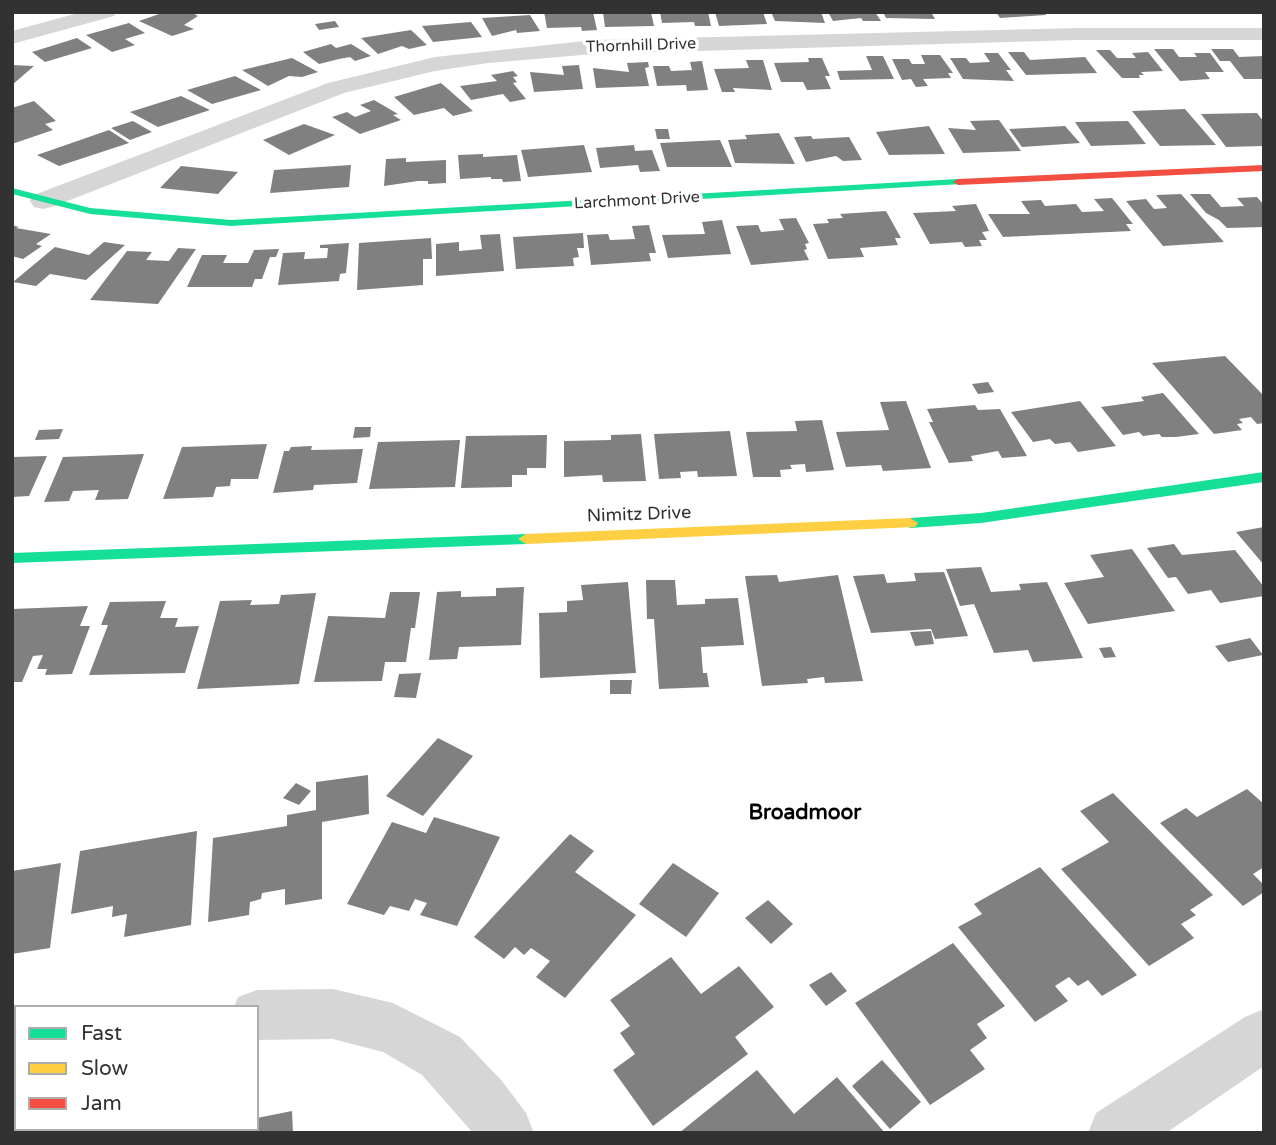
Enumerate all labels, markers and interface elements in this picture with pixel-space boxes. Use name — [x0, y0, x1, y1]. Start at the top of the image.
street label: Thornhill Drive — [586, 34, 696, 58]
street label: Larchmont Drive — [574, 188, 700, 214]
street label: Nimitz Drive — [586, 502, 692, 528]
district label: Broadmoor — [749, 800, 861, 826]
legend — [14, 1005, 259, 1131]
text: Fast — [81, 1021, 122, 1046]
text: Slow — [81, 1056, 128, 1081]
text: Jam — [81, 1091, 122, 1116]

